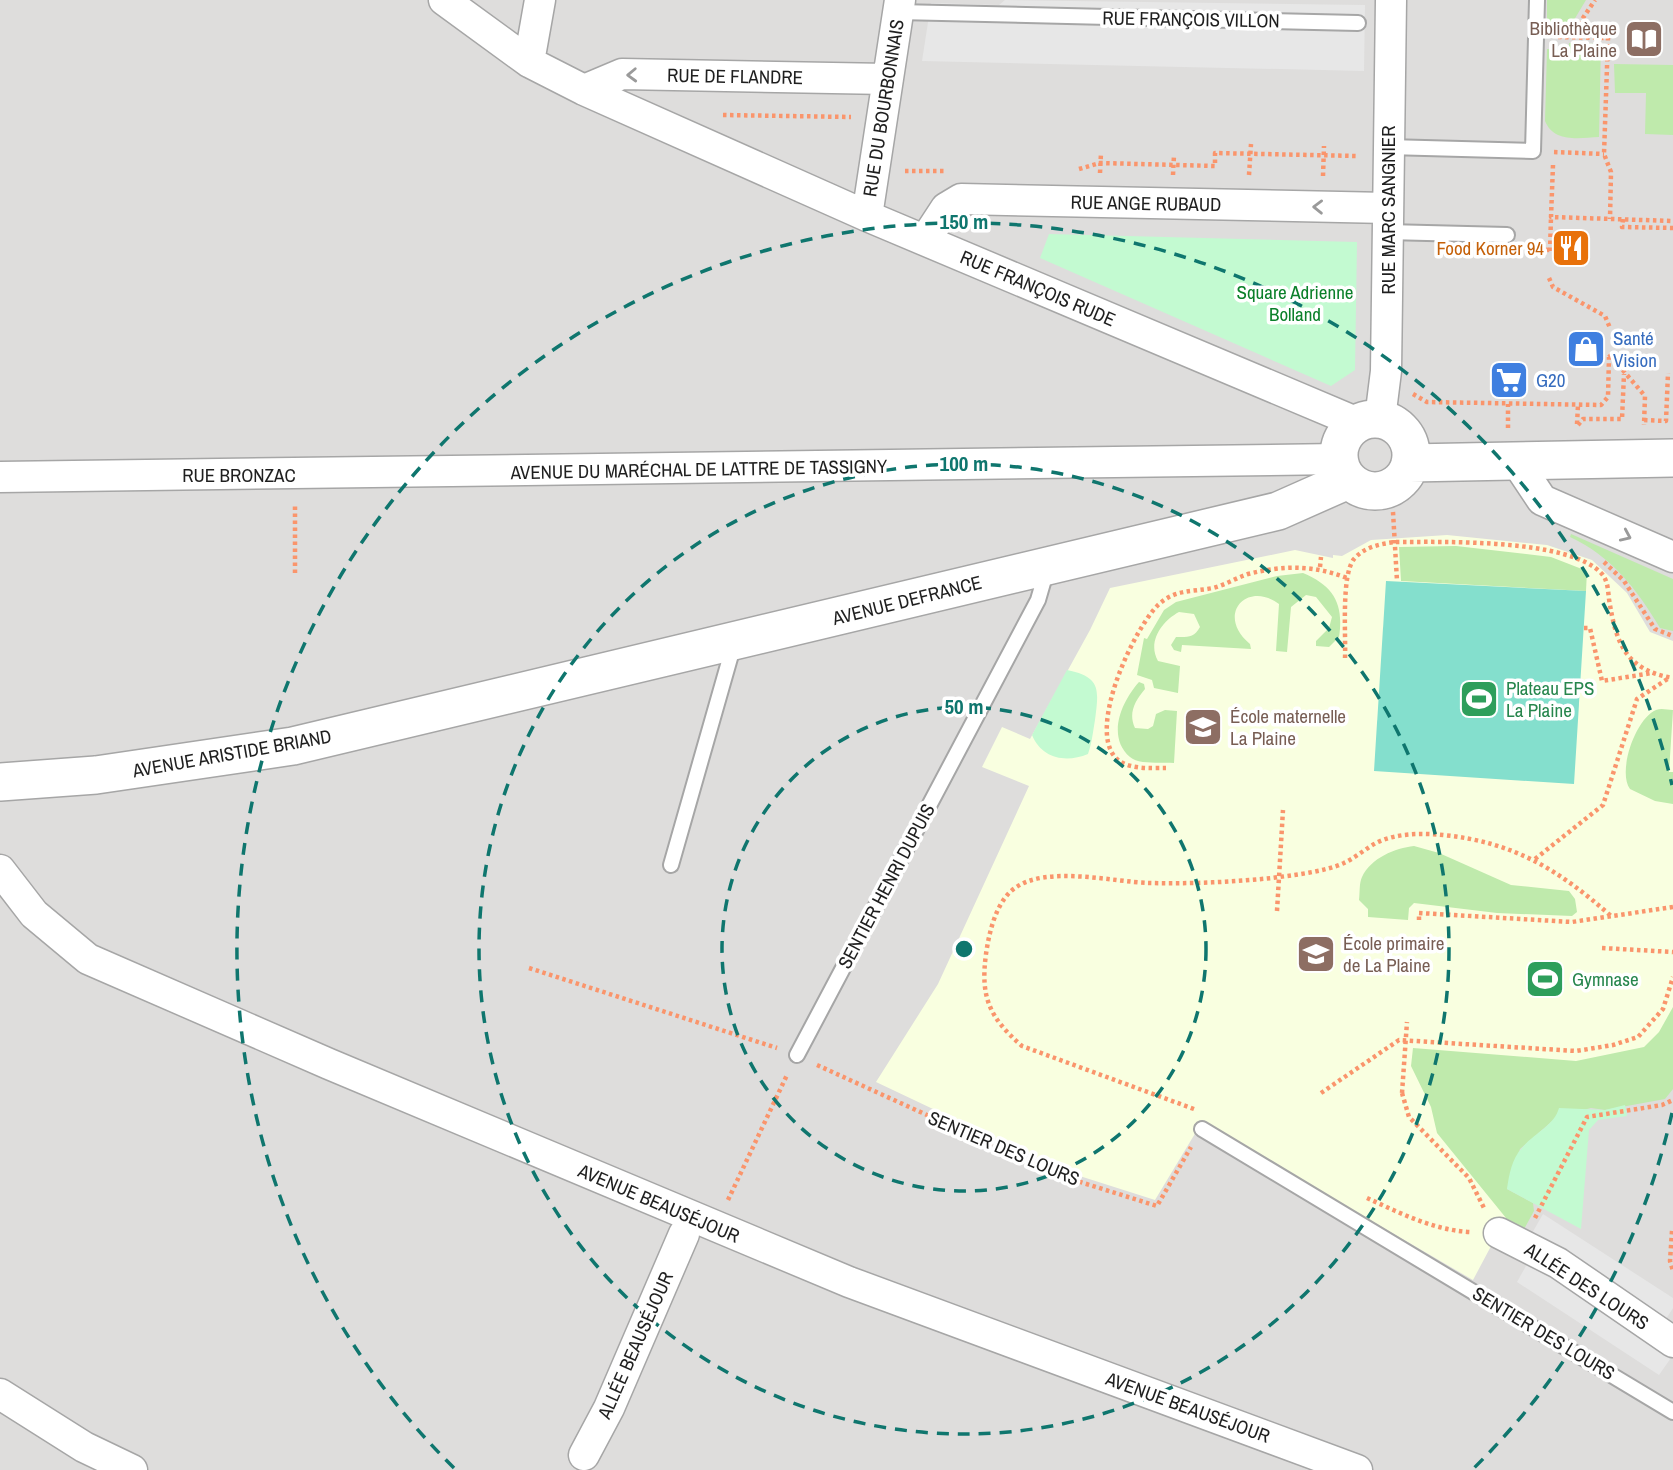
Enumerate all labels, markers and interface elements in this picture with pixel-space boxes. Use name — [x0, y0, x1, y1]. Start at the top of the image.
street label: RUE FRANÇOIS VILLON — [1102, 4, 1280, 34]
place label: Bibliothèque La Plaine — [1530, 15, 1617, 63]
street label: RUE DU BOURBONNAIS — [856, 17, 910, 199]
library icon: Bibliothèque La Plaine — [1623, 18, 1665, 60]
street label: RUE DE FLANDRE — [667, 62, 803, 90]
one-way arrow — [626, 67, 637, 83]
street label: RUE MARC SANGNIER — [1375, 126, 1401, 294]
street label: RUE ANGE RUBAUD — [1070, 189, 1222, 217]
one-way arrow — [1313, 199, 1324, 214]
text: 150 m — [940, 207, 988, 236]
restaurant icon: Food Korner 94 — [1550, 227, 1592, 269]
place label: Food Korner 94 — [1436, 235, 1544, 261]
street label: RUE FRANÇOIS RUDE — [956, 244, 1120, 332]
park label: Square Adrienne Bolland — [1237, 279, 1353, 327]
place label: Santé Vision — [1613, 325, 1657, 373]
shop icon: Santé Vision — [1565, 328, 1607, 370]
supermarket icon: G20 — [1488, 359, 1530, 401]
place label: G20 — [1536, 367, 1565, 393]
text: 100 m — [940, 449, 988, 478]
street label: AVENUE DU MARÉCHAL DE LATTRE DE TASSIGNY — [509, 453, 888, 485]
street label: RUE BRONZAC — [182, 462, 296, 488]
one-way arrow — [1619, 528, 1631, 542]
street label: AVENUE DEFRANCE — [829, 569, 984, 631]
place label: Plateau EPS La Plaine — [1506, 675, 1594, 723]
sports icon: Plateau EPS La Plaine — [1458, 678, 1500, 720]
text: 50 m — [944, 692, 984, 721]
place label: École maternelle La Plaine — [1230, 703, 1346, 751]
school or university icon: École maternelle La Plaine — [1182, 706, 1224, 748]
street label: AVENUE ARISTIDE BRIAND — [130, 723, 333, 783]
street label: SENTIER HENRI DUPUIS — [831, 799, 941, 973]
place label: École primaire de La Plaine — [1343, 930, 1444, 978]
school or university icon: École primaire de La Plaine — [1295, 933, 1337, 975]
centre of rings — [952, 937, 976, 961]
sports icon: Gymnase — [1524, 958, 1566, 1000]
place label: Gymnase — [1572, 966, 1639, 992]
street label: SENTIER DES LOURS — [924, 1104, 1084, 1192]
street label: AVENUE BEAUSÉJOUR — [573, 1157, 744, 1249]
street label: ALLÉE DES LOURS — [1519, 1236, 1654, 1336]
street label: ALLÉE BEAUSÉJOUR — [590, 1267, 679, 1424]
street label: SENTIER DES LOURS — [1468, 1280, 1620, 1386]
street label: AVENUE BEAUSÉJOUR — [1101, 1365, 1274, 1449]

